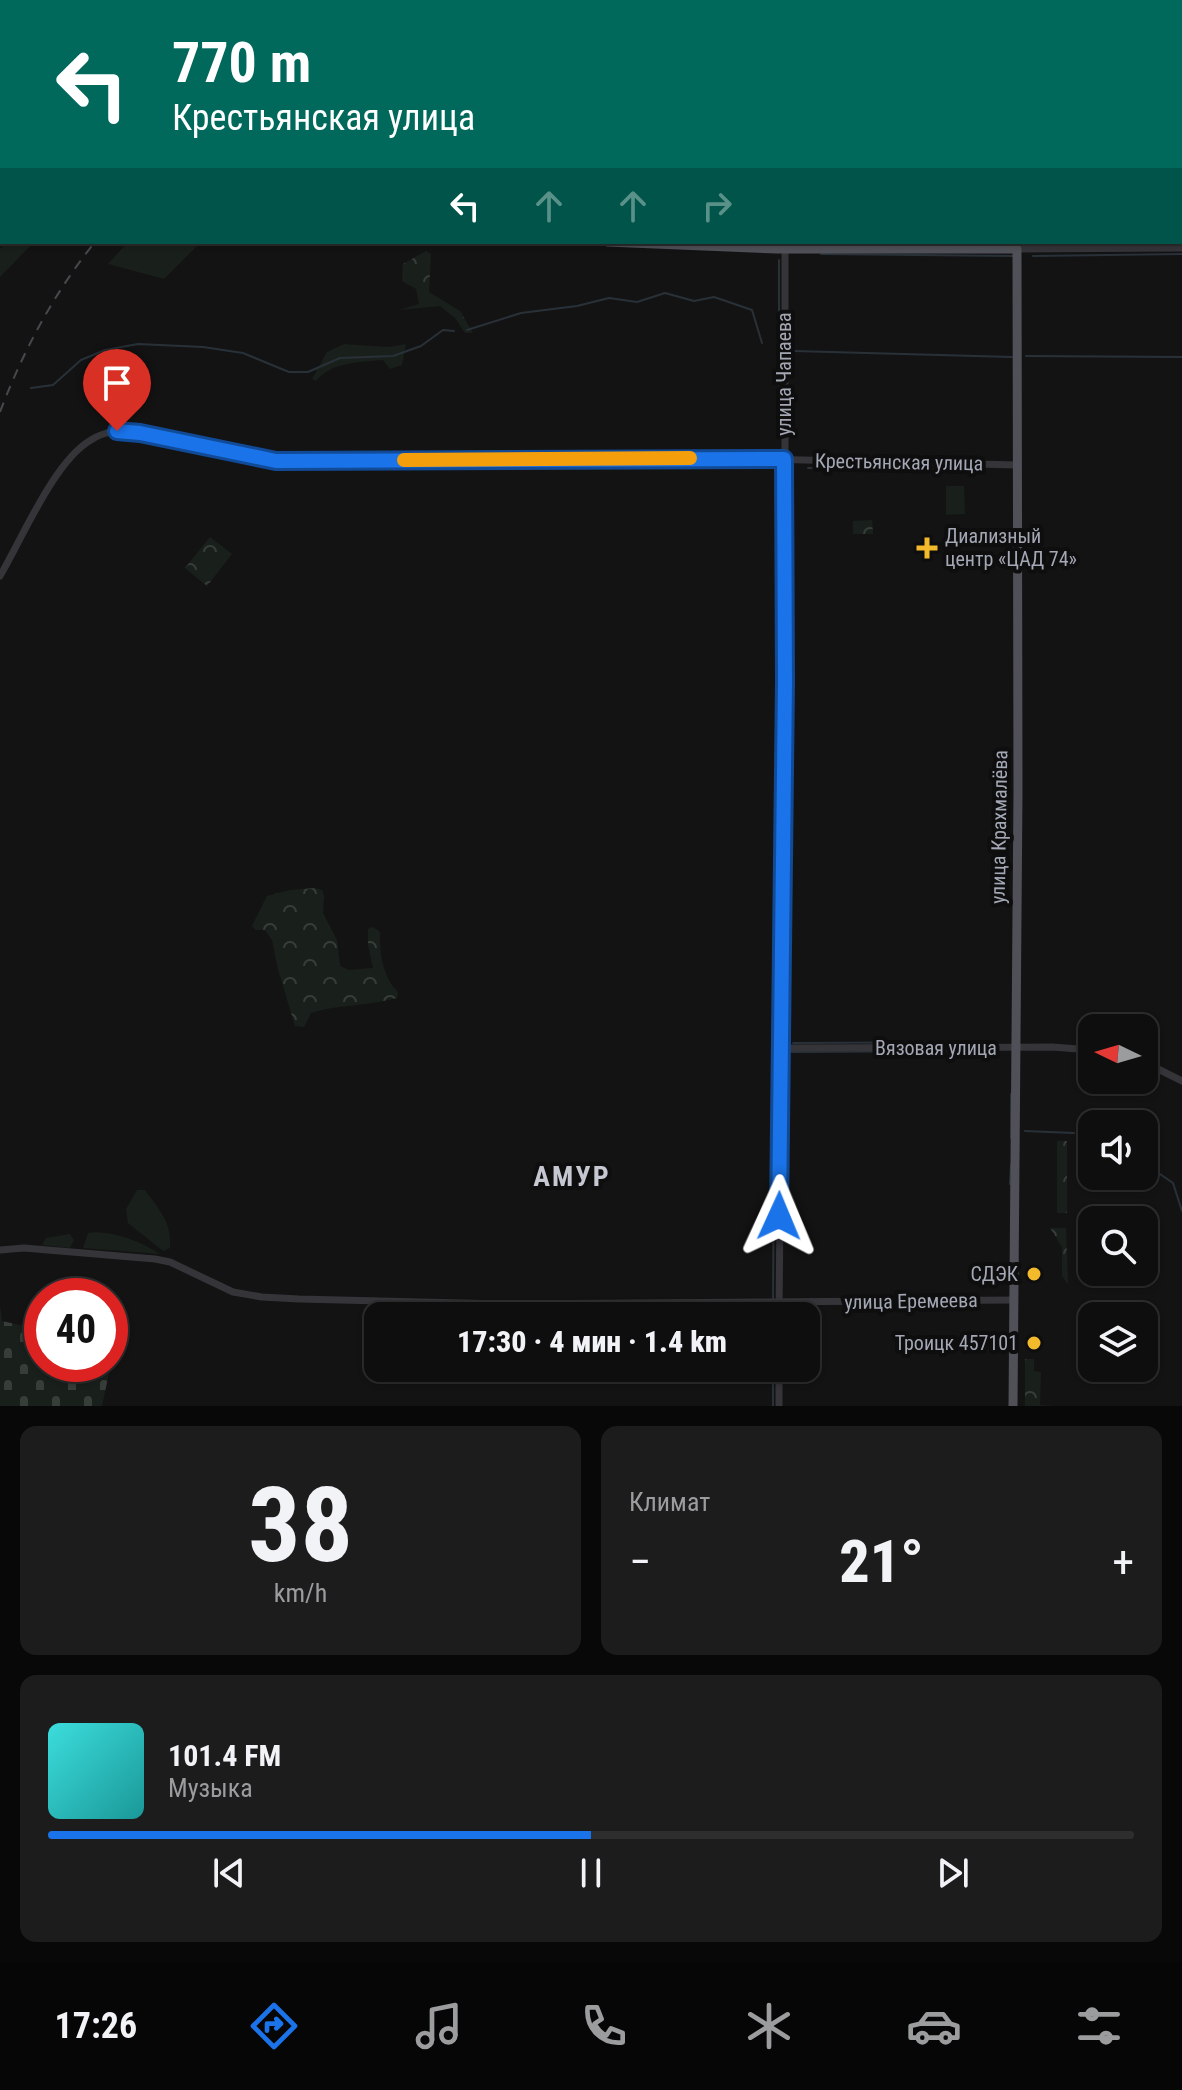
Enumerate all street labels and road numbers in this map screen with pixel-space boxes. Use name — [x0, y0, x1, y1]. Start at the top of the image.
street label: улица Чапаева — [772, 312, 796, 436]
street label: Крестьянская улица — [815, 449, 983, 475]
street label: улица Крахмалёва — [986, 750, 1012, 904]
street label: Вязовая улица — [875, 1036, 997, 1060]
street label: улица Еремеева — [844, 1288, 978, 1314]

